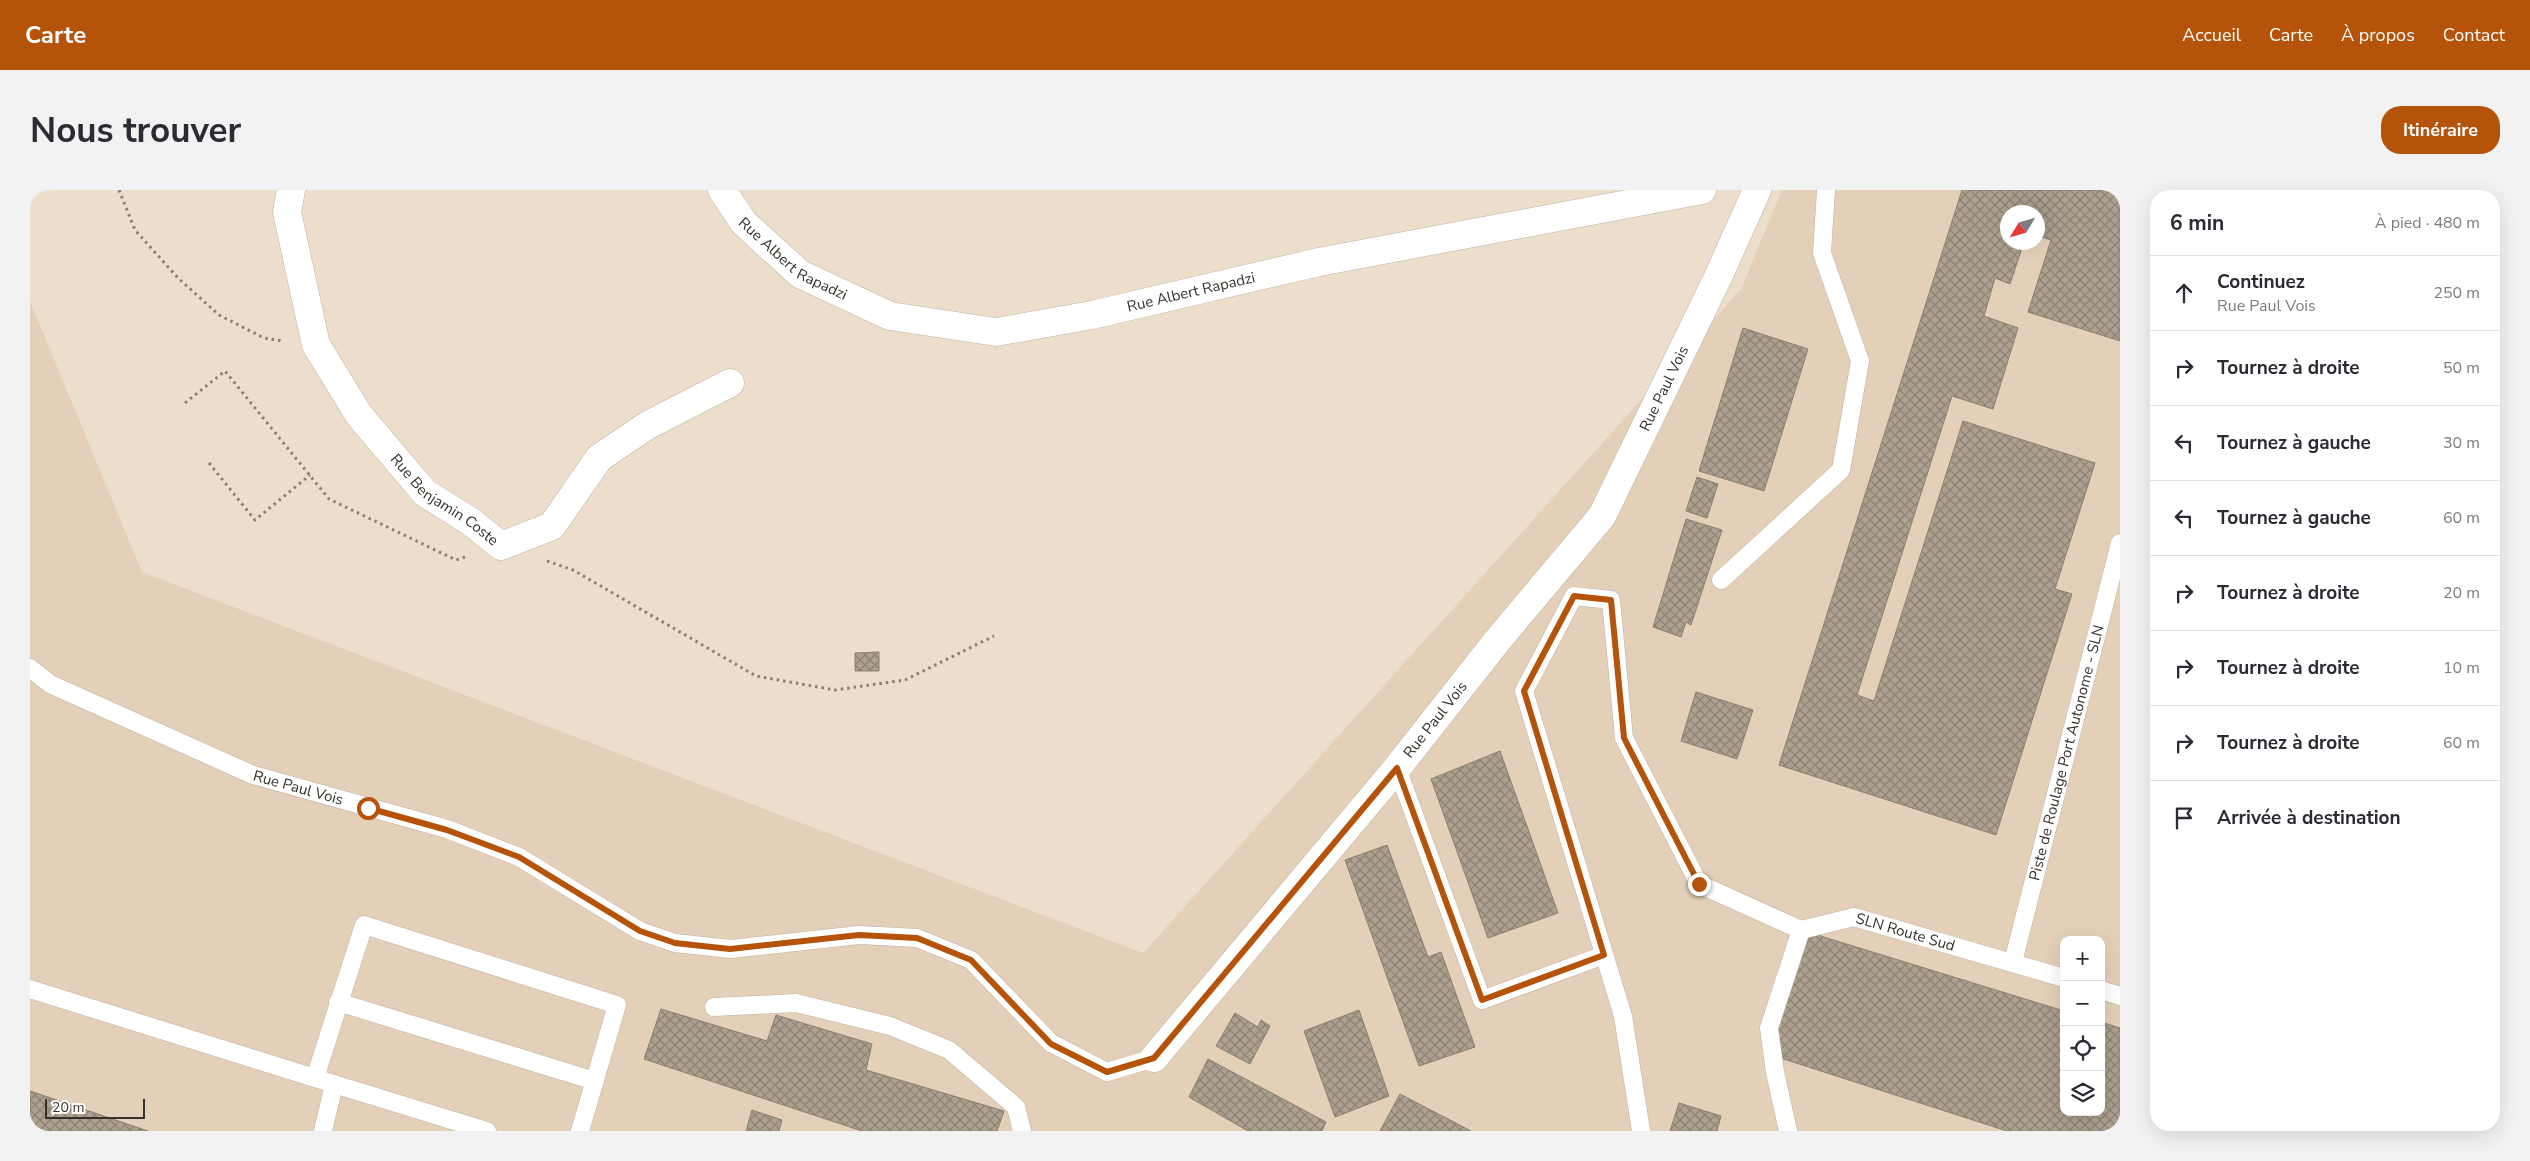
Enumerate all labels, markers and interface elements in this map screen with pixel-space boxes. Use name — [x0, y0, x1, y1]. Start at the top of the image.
text: Carte — [25, 19, 86, 51]
text: Accueil — [2182, 23, 2241, 47]
text: Carte — [2269, 23, 2313, 47]
text: À propos — [2341, 23, 2415, 47]
text: Contact — [2443, 23, 2505, 47]
button: Itinéraire — [2381, 106, 2500, 154]
text: Nous trouver — [30, 107, 241, 154]
north arrow — [2000, 205, 2045, 250]
text: 6 min — [2170, 209, 2224, 237]
text: À pied · 480 m — [2375, 212, 2480, 234]
street label: Rue Albert Rapadzi — [734, 213, 851, 305]
street label: Rue Albert Rapadzi — [1125, 267, 1257, 317]
text: Continuez — [2217, 269, 2305, 295]
icon: ahead — [2170, 279, 2198, 307]
text: 250 m — [2433, 282, 2480, 304]
text: Rue Paul Vois — [2217, 295, 2316, 317]
street label: Rue Paul Vois — [1635, 342, 1693, 435]
icon: right — [2170, 354, 2198, 382]
text: Tournez à droite — [2217, 355, 2360, 381]
text: 50 m — [2443, 357, 2480, 379]
icon: left — [2170, 429, 2198, 457]
text: Tournez à gauche — [2217, 430, 2371, 456]
text: 30 m — [2443, 432, 2480, 454]
street label: Rue Benjamin Coste — [386, 449, 503, 550]
icon: left — [2170, 504, 2198, 532]
text: Tournez à gauche — [2217, 505, 2371, 531]
text: 60 m — [2443, 507, 2480, 529]
icon: right — [2170, 579, 2198, 607]
text: Tournez à droite — [2217, 580, 2360, 606]
text: 20 m — [2443, 582, 2480, 604]
street label: Piste de Roulage Port Autonome - SLN — [2024, 623, 2109, 883]
icon: right — [2170, 654, 2198, 682]
text: Tournez à droite — [2217, 655, 2360, 681]
text: 10 m — [2443, 657, 2480, 679]
street label: Rue Paul Vois — [1399, 677, 1472, 762]
icon: right — [2170, 729, 2198, 757]
text: Tournez à droite — [2217, 730, 2360, 756]
text: 60 m — [2443, 732, 2480, 754]
street label: Rue Paul Vois — [251, 766, 346, 810]
route start — [357, 797, 380, 820]
icon: arrive — [2170, 804, 2198, 832]
text: Arrivée à destination — [2217, 805, 2401, 831]
route end — [1688, 873, 1711, 896]
street label: SLN Route Sud — [1853, 908, 1957, 956]
map controls — [2060, 936, 2105, 1116]
button: + — [2060, 936, 2105, 981]
button: − — [2060, 981, 2105, 1026]
button: locate — [2060, 1026, 2105, 1071]
button: layers — [2060, 1071, 2105, 1116]
scale bar — [45, 1096, 145, 1119]
text: 20 m — [52, 1098, 84, 1117]

